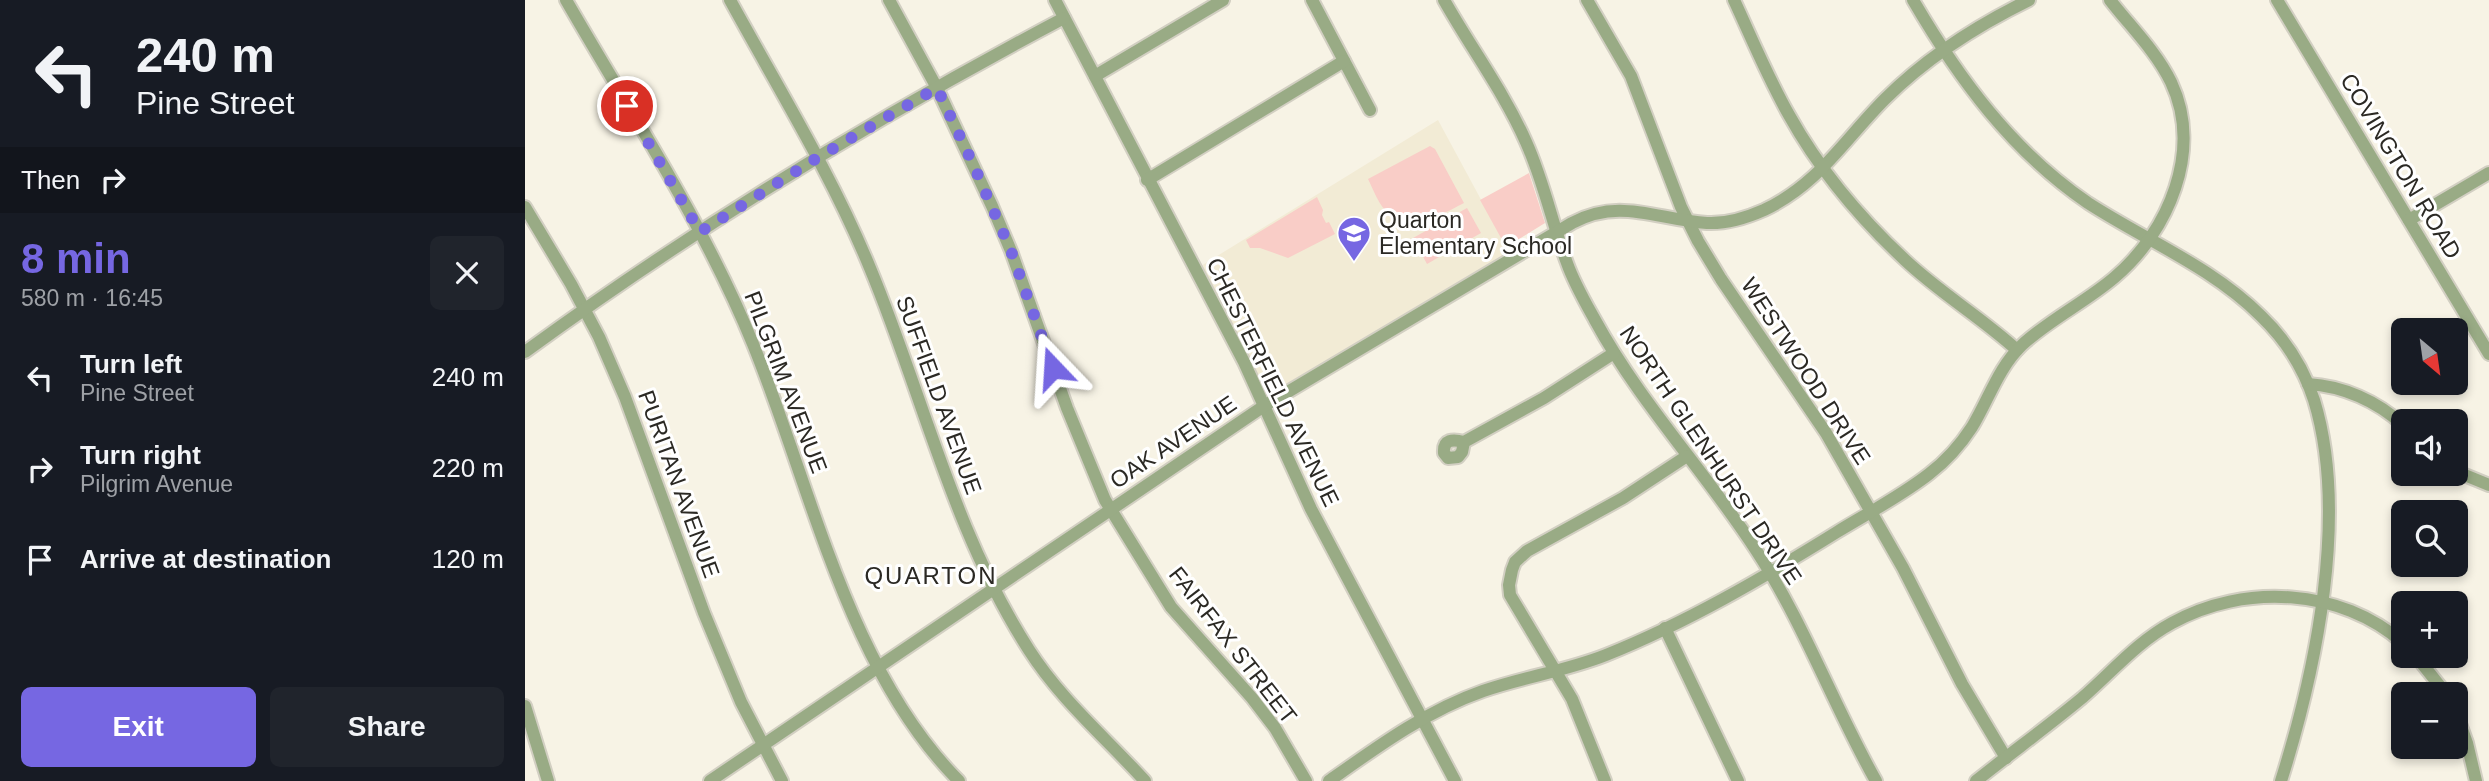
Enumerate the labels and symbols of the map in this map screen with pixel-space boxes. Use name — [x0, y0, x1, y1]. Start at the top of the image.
street label: COVINGTON ROAD — [2335, 69, 2467, 263]
pin — [597, 76, 657, 136]
place label: Quarton Elementary School — [1379, 207, 1572, 259]
school or university icon: Quarton Elementary School — [1335, 214, 1373, 263]
street label: CHESTERFIELD AVENUE — [1201, 254, 1345, 510]
street label: WESTWOOD DRIVE — [1736, 273, 1876, 469]
street label: PILGRIM AVENUE — [739, 287, 833, 477]
street label: SUFFIELD AVENUE — [891, 292, 987, 498]
north arrow — [2391, 318, 2467, 396]
street label: NORTH GLENHURST DRIVE — [1615, 321, 1807, 589]
position arrow — [1016, 331, 1090, 405]
street label: PURITAN AVENUE — [633, 387, 725, 581]
street label: OAK AVENUE — [1105, 390, 1241, 494]
street label: FAIRFAX STREET — [1164, 561, 1302, 729]
district label: QUARTON — [864, 562, 998, 589]

